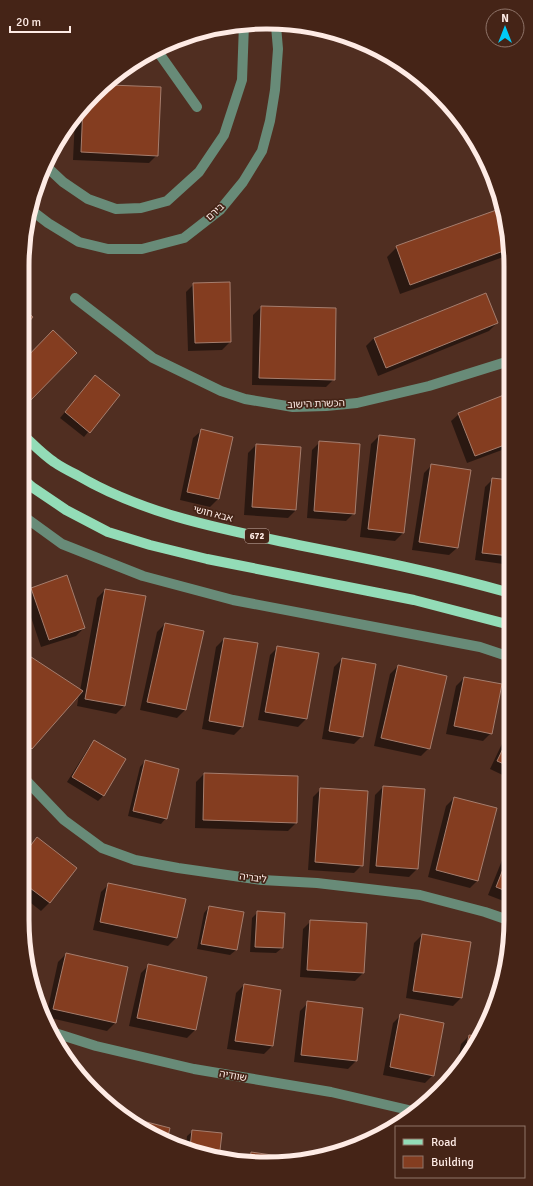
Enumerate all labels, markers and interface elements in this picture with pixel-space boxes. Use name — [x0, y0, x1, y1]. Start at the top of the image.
scale bar — [10, 8, 70, 34]
north arrow — [485, 8, 525, 48]
text: N — [501, 12, 509, 25]
text: 20 m — [16, 15, 41, 30]
street label: בירם — [203, 200, 227, 223]
street label: הכשרת הישוב — [287, 397, 345, 411]
street label: אבא חושי — [192, 503, 234, 525]
road number: 672 — [245, 529, 269, 543]
street label: ליבריה — [239, 870, 267, 886]
street label: שוודיה — [218, 1068, 248, 1084]
legend — [395, 1126, 525, 1178]
text: Road — [431, 1135, 457, 1150]
text: Building — [431, 1155, 474, 1170]

